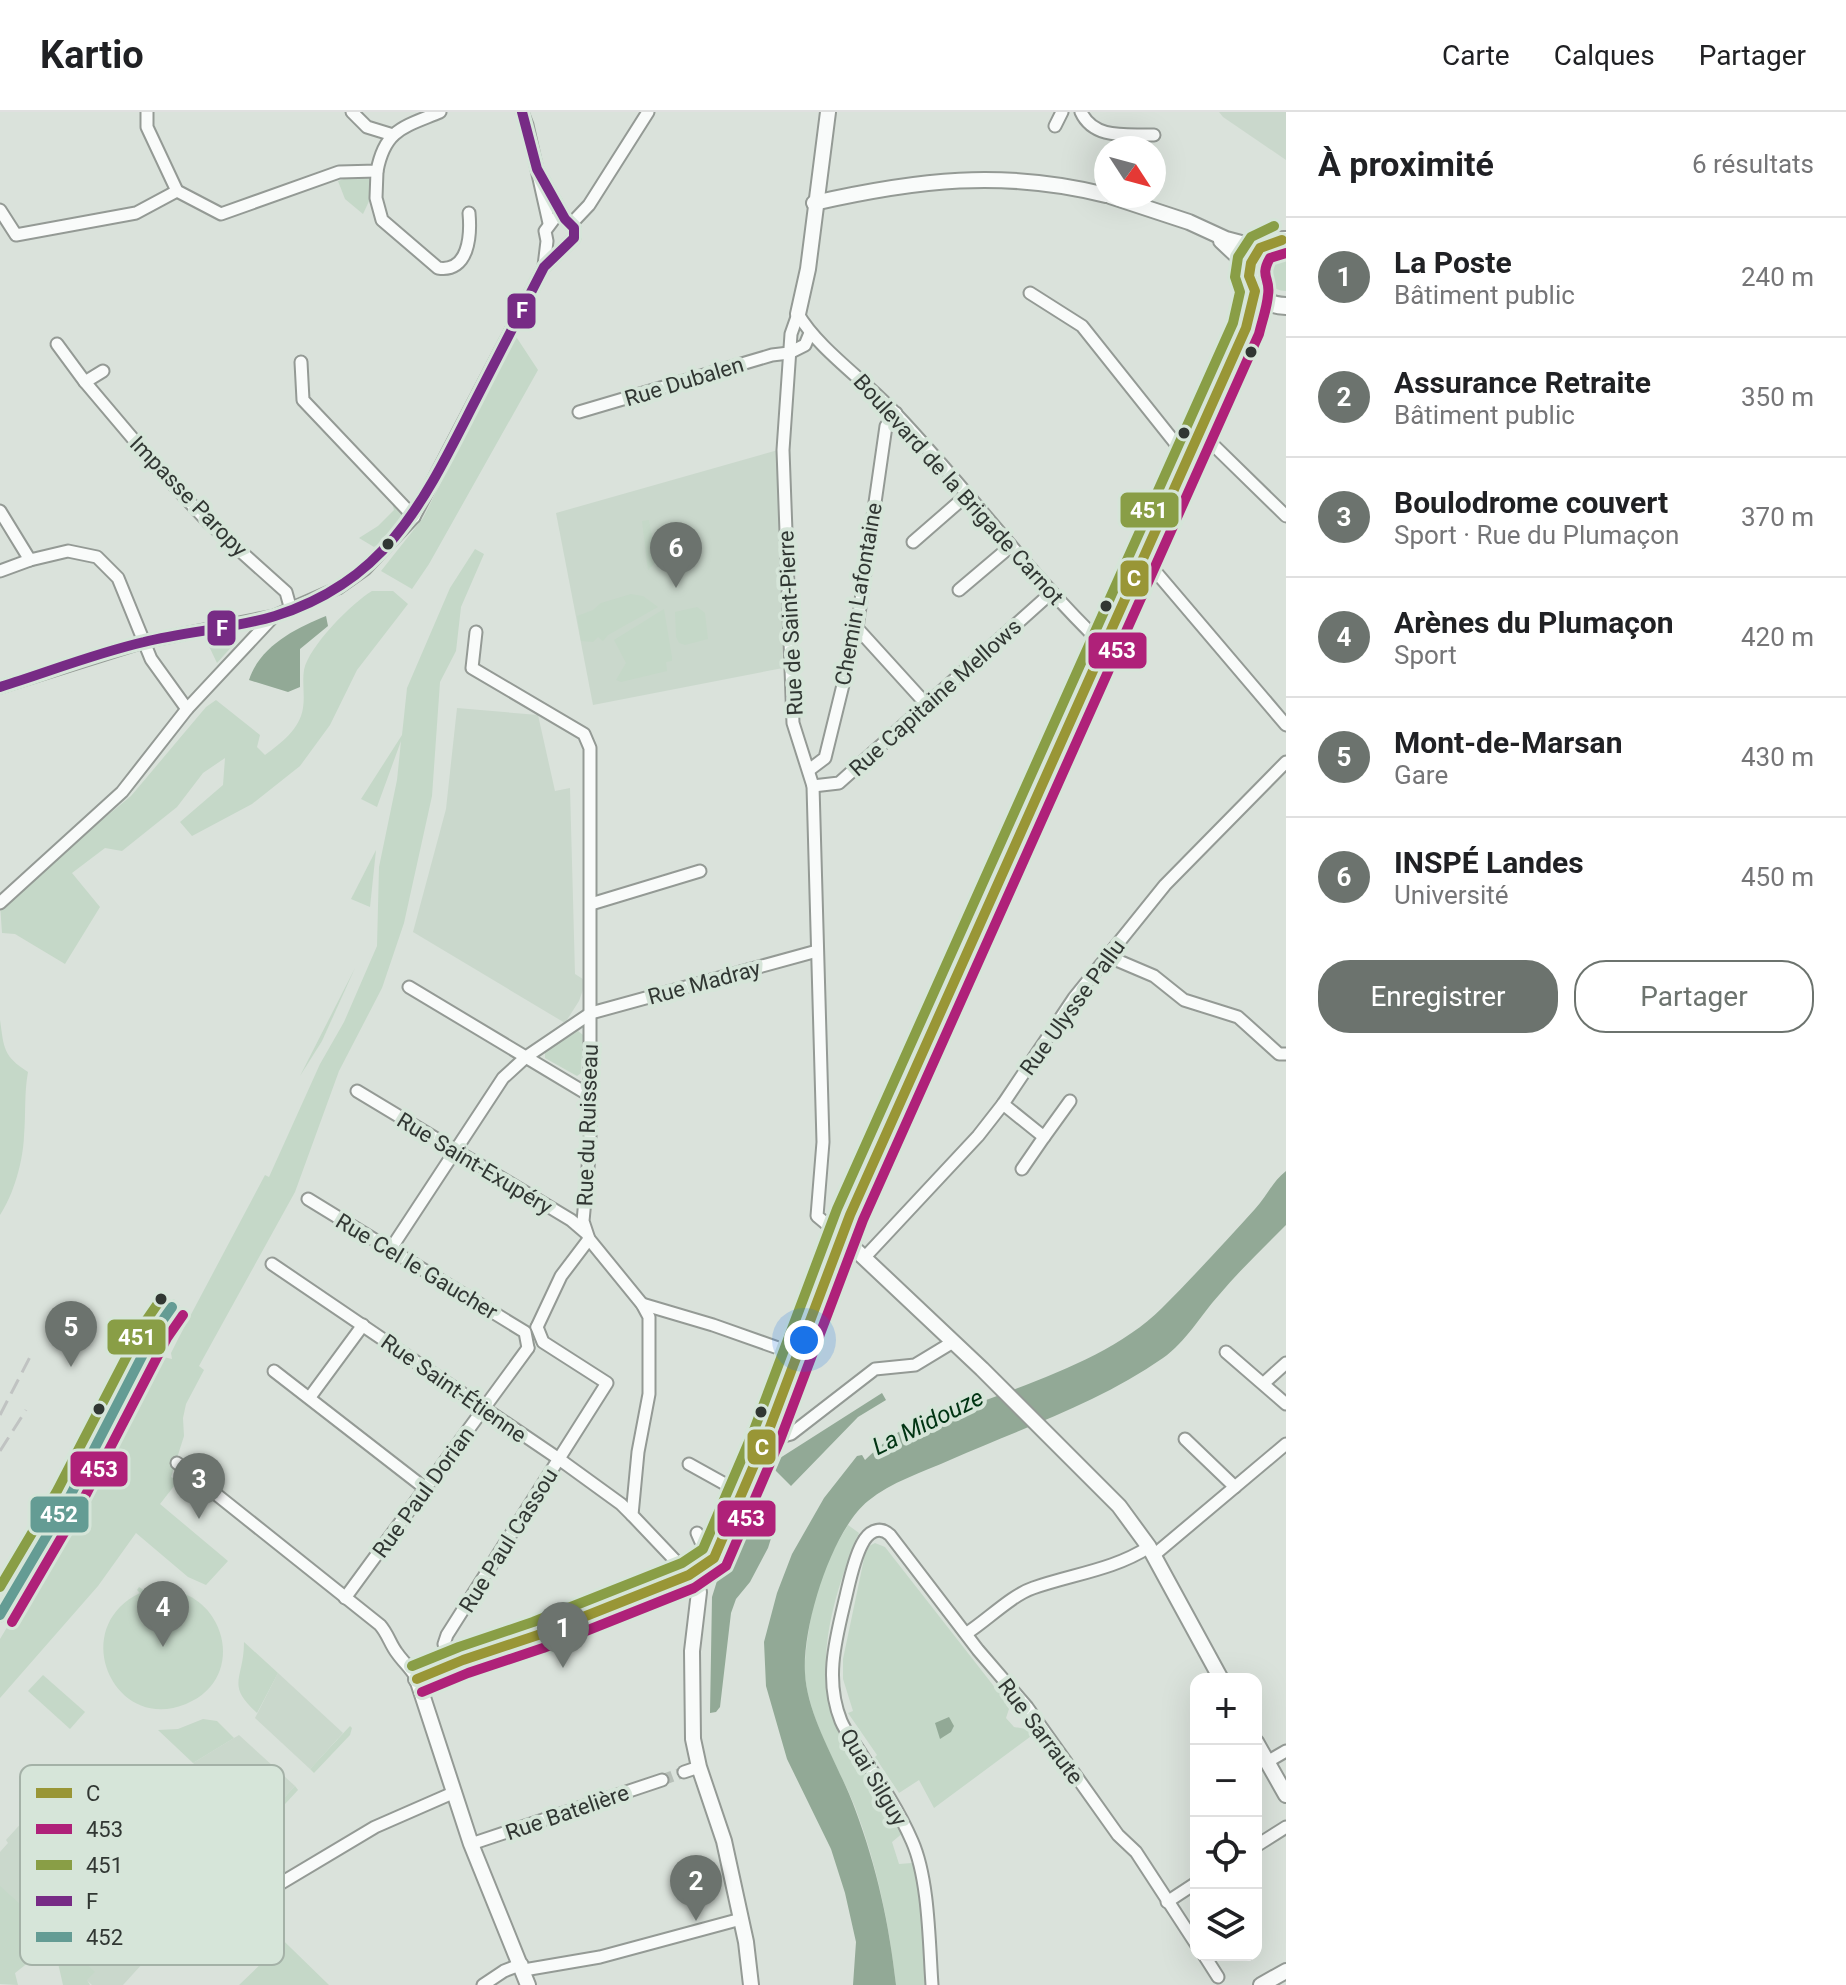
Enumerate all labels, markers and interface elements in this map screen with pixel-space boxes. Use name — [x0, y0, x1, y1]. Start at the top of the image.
text: Kartio — [40, 33, 144, 77]
text: Carte — [1442, 39, 1510, 72]
text: Calques — [1554, 39, 1655, 72]
text: Partager — [1699, 39, 1806, 72]
north arrow — [1094, 136, 1166, 208]
text: À proximité — [1318, 144, 1494, 184]
text: 6 résultats — [1692, 149, 1814, 179]
text: La Poste — [1394, 245, 1512, 280]
text: 1 — [1337, 262, 1351, 292]
text: 240 m — [1741, 262, 1814, 292]
text: Bâtiment public — [1394, 280, 1575, 310]
line badge: F — [506, 292, 537, 330]
text: F — [516, 298, 528, 323]
unlabelled marker — [1243, 344, 1259, 360]
street label: Rue Dubalen — [622, 352, 747, 411]
text: Assurance Retraite — [1394, 365, 1651, 400]
street label: Boulevard de la Brigade Carnot — [849, 369, 1069, 610]
text: 2 — [1337, 382, 1351, 412]
text: 350 m — [1741, 382, 1814, 412]
text: Bâtiment public — [1394, 400, 1575, 430]
unlabelled marker — [1176, 425, 1192, 441]
street label: Impasse Paropy — [125, 431, 253, 562]
text: Boulodrome couvert — [1394, 485, 1668, 520]
line badge: 451 — [1119, 491, 1180, 529]
text: 451 — [1130, 498, 1168, 523]
street label: Chemin Lafontaine — [830, 501, 887, 687]
text: 3 — [1337, 502, 1351, 532]
text: 370 m — [1741, 502, 1814, 532]
text: Sport · Rue du Plumaçon — [1394, 520, 1679, 550]
pin: 6 — [650, 522, 702, 588]
street label: Rue de Saint-Pierre — [773, 530, 808, 716]
unlabelled marker — [380, 536, 396, 552]
line badge: C — [1119, 559, 1150, 598]
text: C — [1127, 566, 1141, 591]
unlabelled marker — [1098, 598, 1114, 614]
text: Arènes du Plumaçon — [1394, 605, 1674, 640]
line badge: F — [206, 609, 237, 647]
street label: Rue Capitaine Mellows — [844, 614, 1026, 781]
text: F — [216, 616, 228, 641]
text: 4 — [1337, 622, 1351, 652]
text: 420 m — [1741, 622, 1814, 652]
line badge: 453 — [1087, 631, 1148, 670]
text: 453 — [1098, 638, 1136, 663]
text: Sport — [1394, 640, 1457, 670]
text: Mont-de-Marsan — [1394, 725, 1623, 760]
text: 5 — [1337, 742, 1351, 772]
text: 430 m — [1741, 742, 1814, 772]
text: Gare — [1394, 760, 1448, 790]
text: INSPÉ Landes — [1394, 845, 1584, 880]
text: 6 — [1337, 862, 1351, 892]
text: 450 m — [1741, 862, 1814, 892]
text: Université — [1394, 880, 1509, 910]
street label: Rue Ulysse Pallu — [1015, 935, 1130, 1080]
street label: Rue Madray — [645, 955, 764, 1010]
button: Enregistrer — [1318, 960, 1558, 1033]
button: Partager — [1574, 960, 1814, 1033]
street label: Rue du Ruisseau — [572, 1043, 603, 1207]
street label: Rue Saint-Exupéry — [393, 1107, 557, 1220]
street label: Rue Cel le Gaucher — [331, 1208, 502, 1325]
unlabelled marker — [153, 1291, 169, 1307]
pin: 5 — [45, 1301, 97, 1367]
line badge: 451 — [106, 1318, 167, 1356]
your location — [784, 1320, 824, 1360]
text: 451 — [118, 1325, 156, 1350]
street label: Rue Saint-Étienne — [376, 1329, 531, 1448]
water label: La Midouze — [868, 1383, 988, 1461]
unlabelled marker — [91, 1401, 107, 1417]
unlabelled marker — [753, 1404, 769, 1420]
street label: Rue Paul Dorian — [368, 1422, 479, 1562]
line badge: C — [746, 1428, 777, 1466]
text: C — [755, 1435, 769, 1460]
line badge: 453 — [69, 1450, 129, 1488]
pin: 3 — [173, 1453, 225, 1519]
text: 453 — [80, 1457, 118, 1482]
street label: Rue Paul Cassou — [454, 1464, 563, 1617]
line badge: 452 — [29, 1495, 90, 1534]
line badge: 453 — [716, 1499, 777, 1538]
text: 452 — [40, 1502, 78, 1527]
text: 453 — [727, 1506, 765, 1531]
pin: 4 — [137, 1581, 189, 1647]
pin: 1 — [537, 1602, 589, 1668]
map controls — [1190, 1673, 1262, 1961]
button: + — [1190, 1673, 1262, 1745]
street label: Rue Sarraute — [993, 1674, 1088, 1789]
street label: Quai Silguy — [835, 1724, 913, 1831]
button: − — [1190, 1745, 1262, 1817]
legend — [20, 1765, 284, 1965]
street label: Rue Batelière — [502, 1780, 632, 1845]
text: C — [86, 1781, 100, 1806]
text: 453 — [86, 1817, 123, 1842]
button: locate — [1190, 1817, 1262, 1889]
text: 451 — [86, 1853, 123, 1878]
pin: 2 — [670, 1855, 722, 1921]
text: F — [86, 1889, 98, 1914]
button: layers — [1190, 1889, 1262, 1961]
text: 452 — [86, 1925, 123, 1950]

